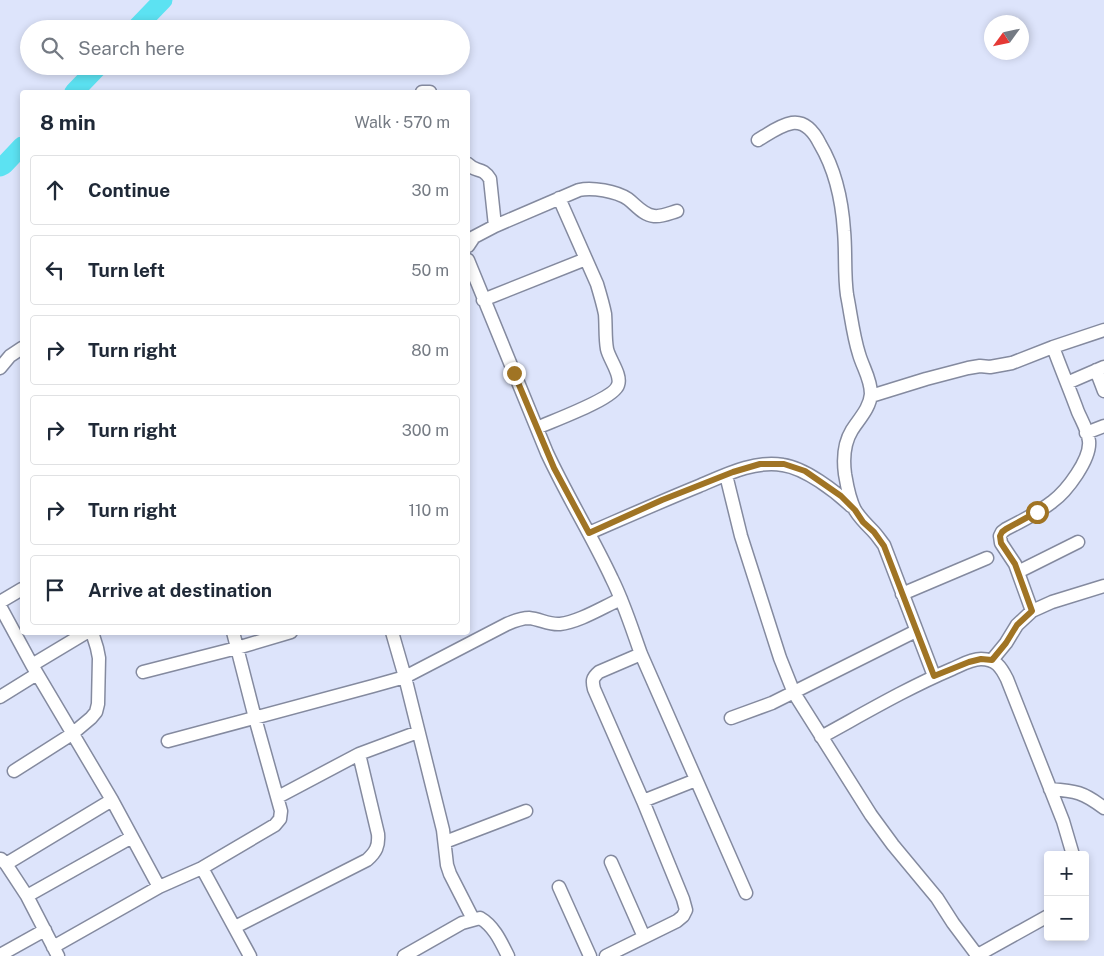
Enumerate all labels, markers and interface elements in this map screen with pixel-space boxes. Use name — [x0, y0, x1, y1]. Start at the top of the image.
north arrow — [984, 15, 1029, 60]
search box — [20, 20, 470, 75]
icon: search — [38, 34, 66, 62]
text: Search here — [78, 37, 185, 59]
text: 8 min — [40, 110, 96, 135]
text: Walk · 570 m — [354, 113, 450, 132]
icon: ahead — [41, 176, 69, 204]
text: Continue — [88, 179, 170, 201]
text: 30 m — [412, 181, 449, 200]
icon: left — [41, 256, 69, 284]
text: Turn left — [88, 259, 165, 281]
text: 50 m — [411, 261, 449, 280]
icon: right — [41, 336, 69, 364]
text: Turn right — [88, 339, 177, 361]
text: 80 m — [411, 341, 449, 360]
route end — [503, 362, 526, 385]
icon: right — [41, 416, 69, 444]
text: Turn right — [88, 419, 177, 441]
text: 300 m — [402, 421, 449, 440]
icon: right — [41, 496, 69, 524]
text: Turn right — [88, 499, 177, 521]
text: 110 m — [408, 501, 449, 520]
route start — [1026, 501, 1049, 524]
icon: arrive — [41, 576, 69, 604]
text: Arrive at destination — [88, 579, 272, 601]
map controls — [1044, 851, 1089, 941]
button: + — [1044, 851, 1089, 896]
button: − — [1044, 896, 1089, 941]

